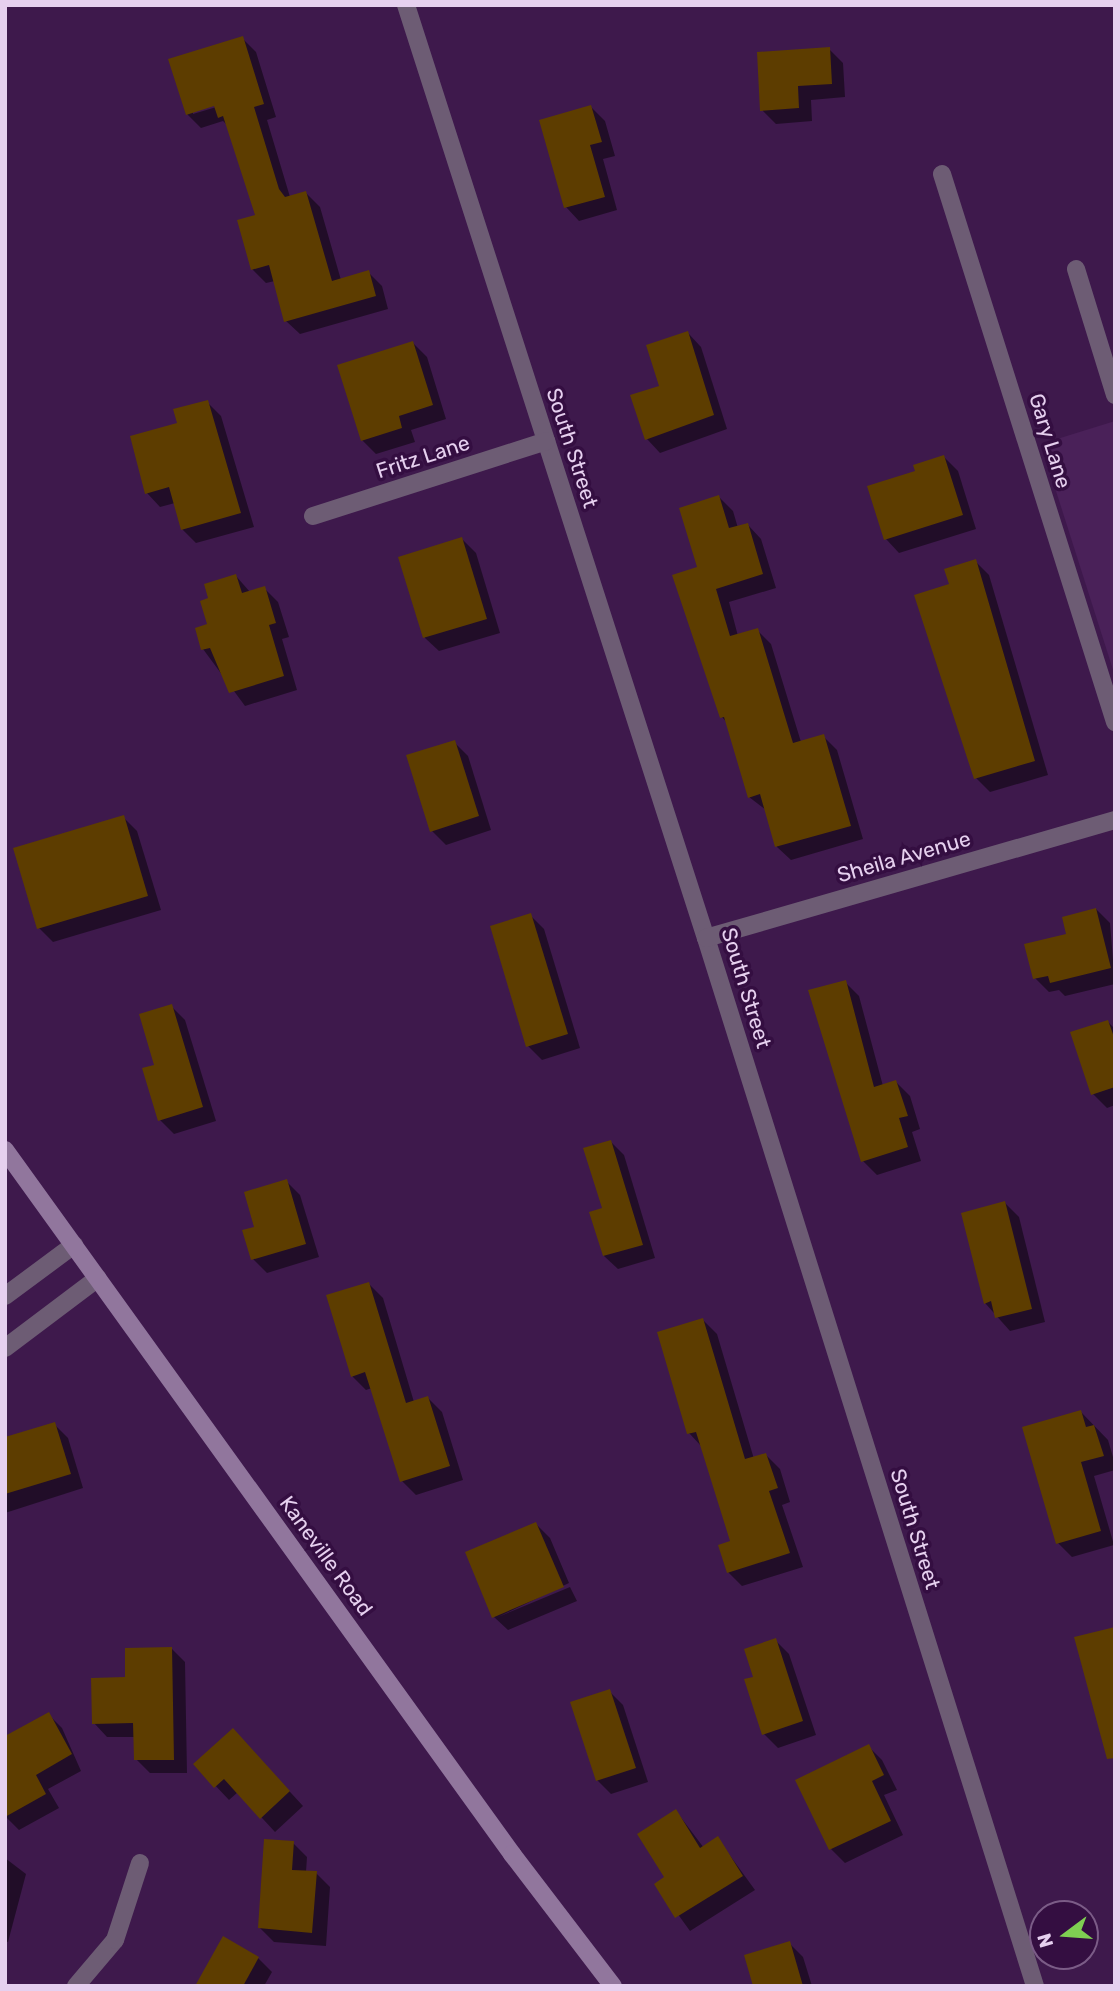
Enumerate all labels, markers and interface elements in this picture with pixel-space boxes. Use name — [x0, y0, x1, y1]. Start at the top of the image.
street label: South Street — [541, 385, 603, 511]
street label: Gary Lane — [1024, 390, 1076, 492]
street label: Fritz Lane — [373, 430, 473, 484]
street label: Sheila Avenue — [834, 826, 974, 888]
street label: South Street — [716, 925, 776, 1051]
street label: South Street — [885, 1466, 945, 1592]
street label: Kaneville Road — [274, 1491, 378, 1621]
north arrow — [1029, 1900, 1099, 1970]
text: N — [1032, 1931, 1058, 1950]

